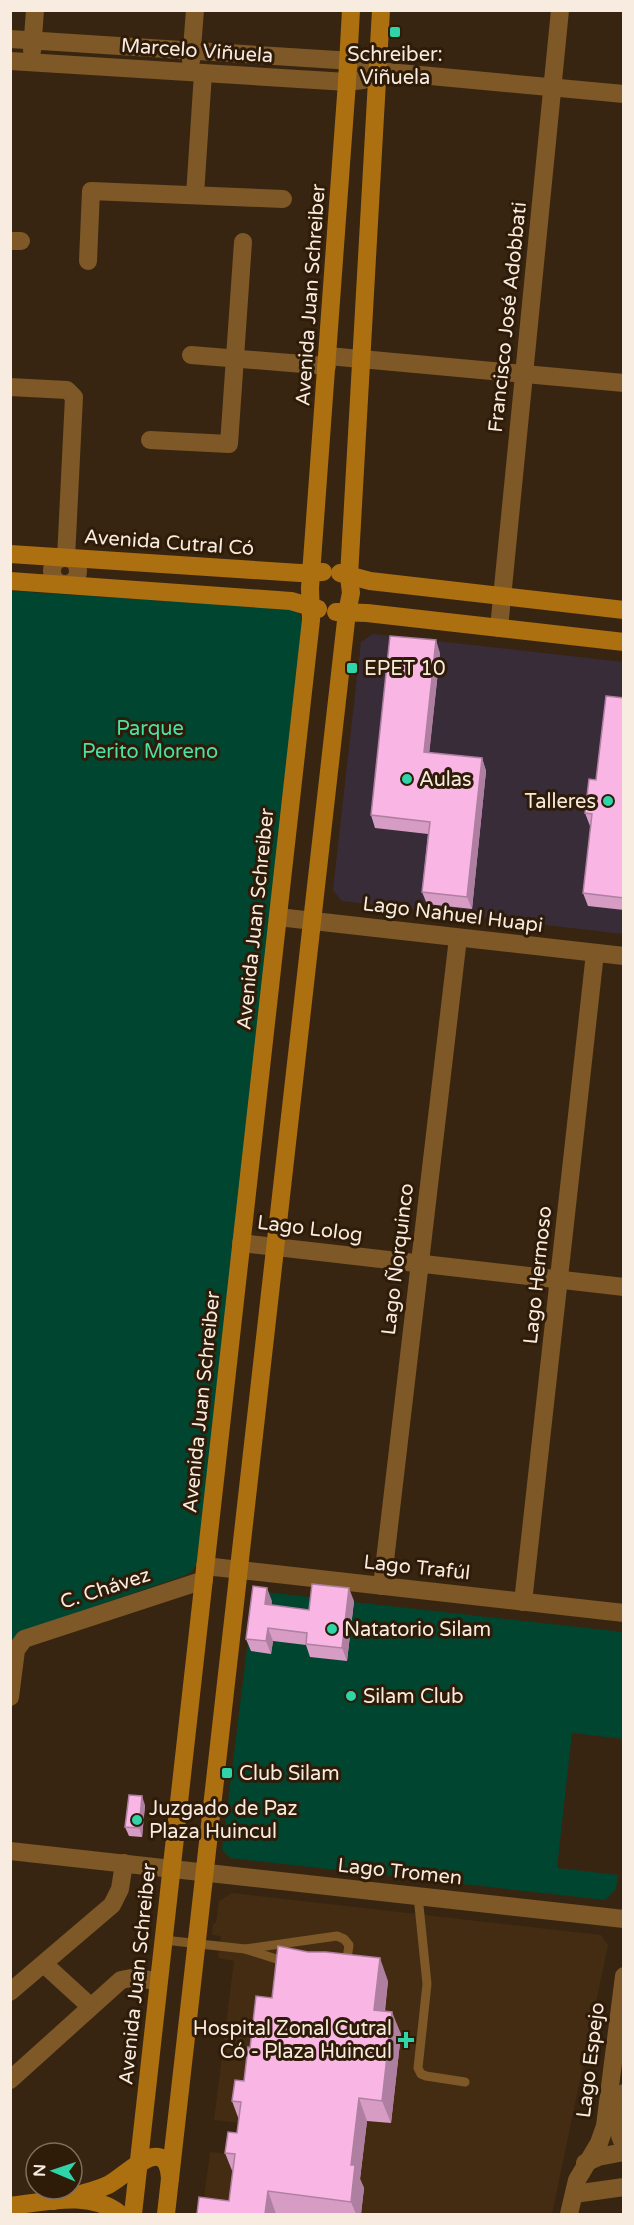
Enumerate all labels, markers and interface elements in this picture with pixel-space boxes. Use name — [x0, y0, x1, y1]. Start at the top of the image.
marker: Schreiber: Viñuela — [388, 25, 402, 39]
street label: Marcelo Viñuela — [120, 34, 274, 68]
place label: Schreiber: Viñuela — [347, 43, 443, 90]
street label: Avenida Juan Schreiber — [291, 183, 331, 407]
street label: Francisco José Adobbati — [484, 201, 532, 434]
street label: Avenida Cutral Có — [83, 525, 255, 561]
place label: EPET 10 — [364, 657, 445, 681]
marker: EPET 10 — [345, 661, 359, 675]
park label: Parque Perito Moreno — [82, 717, 218, 764]
place label: Aulas — [419, 768, 472, 792]
marker: Aulas — [400, 772, 414, 786]
place label: Talleres — [525, 790, 596, 814]
marker: Talleres — [601, 794, 615, 808]
street label: Avenida Juan Schreiber — [232, 807, 280, 1031]
street label: Lago Nahuel Huapi — [361, 892, 545, 938]
street label: Lago Ñorquinco — [376, 1182, 419, 1336]
street label: Lago Hermoso — [519, 1205, 557, 1345]
street label: Lago Lolog — [256, 1211, 364, 1247]
street label: Avenida Juan Schreiber — [178, 1290, 226, 1514]
street label: Lago Trafúl — [362, 1550, 471, 1586]
street label: C. Chávez — [57, 1563, 153, 1615]
place label: Natatorio Silam — [344, 1618, 491, 1642]
marker: Natatorio Silam — [325, 1622, 339, 1636]
place label: Silam Club — [363, 1685, 464, 1709]
marker: Silam Club — [344, 1689, 358, 1703]
place label: Club Silam — [239, 1762, 340, 1786]
marker: Club Silam — [220, 1766, 234, 1780]
place label: Juzgado de Paz Plaza Huincul — [149, 1797, 298, 1844]
marker: Juzgado de Paz Plaza Huincul — [130, 1813, 144, 1827]
street label: Lago Tromen — [336, 1854, 463, 1890]
street label: Avenida Juan Schreiber — [114, 1862, 162, 2086]
street label: Lago Espejo — [572, 2001, 610, 2119]
place label: Hospital Zonal Cutral Có - Plaza Huincul — [193, 2017, 392, 2064]
marker: Hospital Zonal Cutral Có - Plaza Huincul — [397, 2031, 415, 2049]
north arrow — [24, 2141, 84, 2201]
text: N — [30, 2164, 50, 2177]

